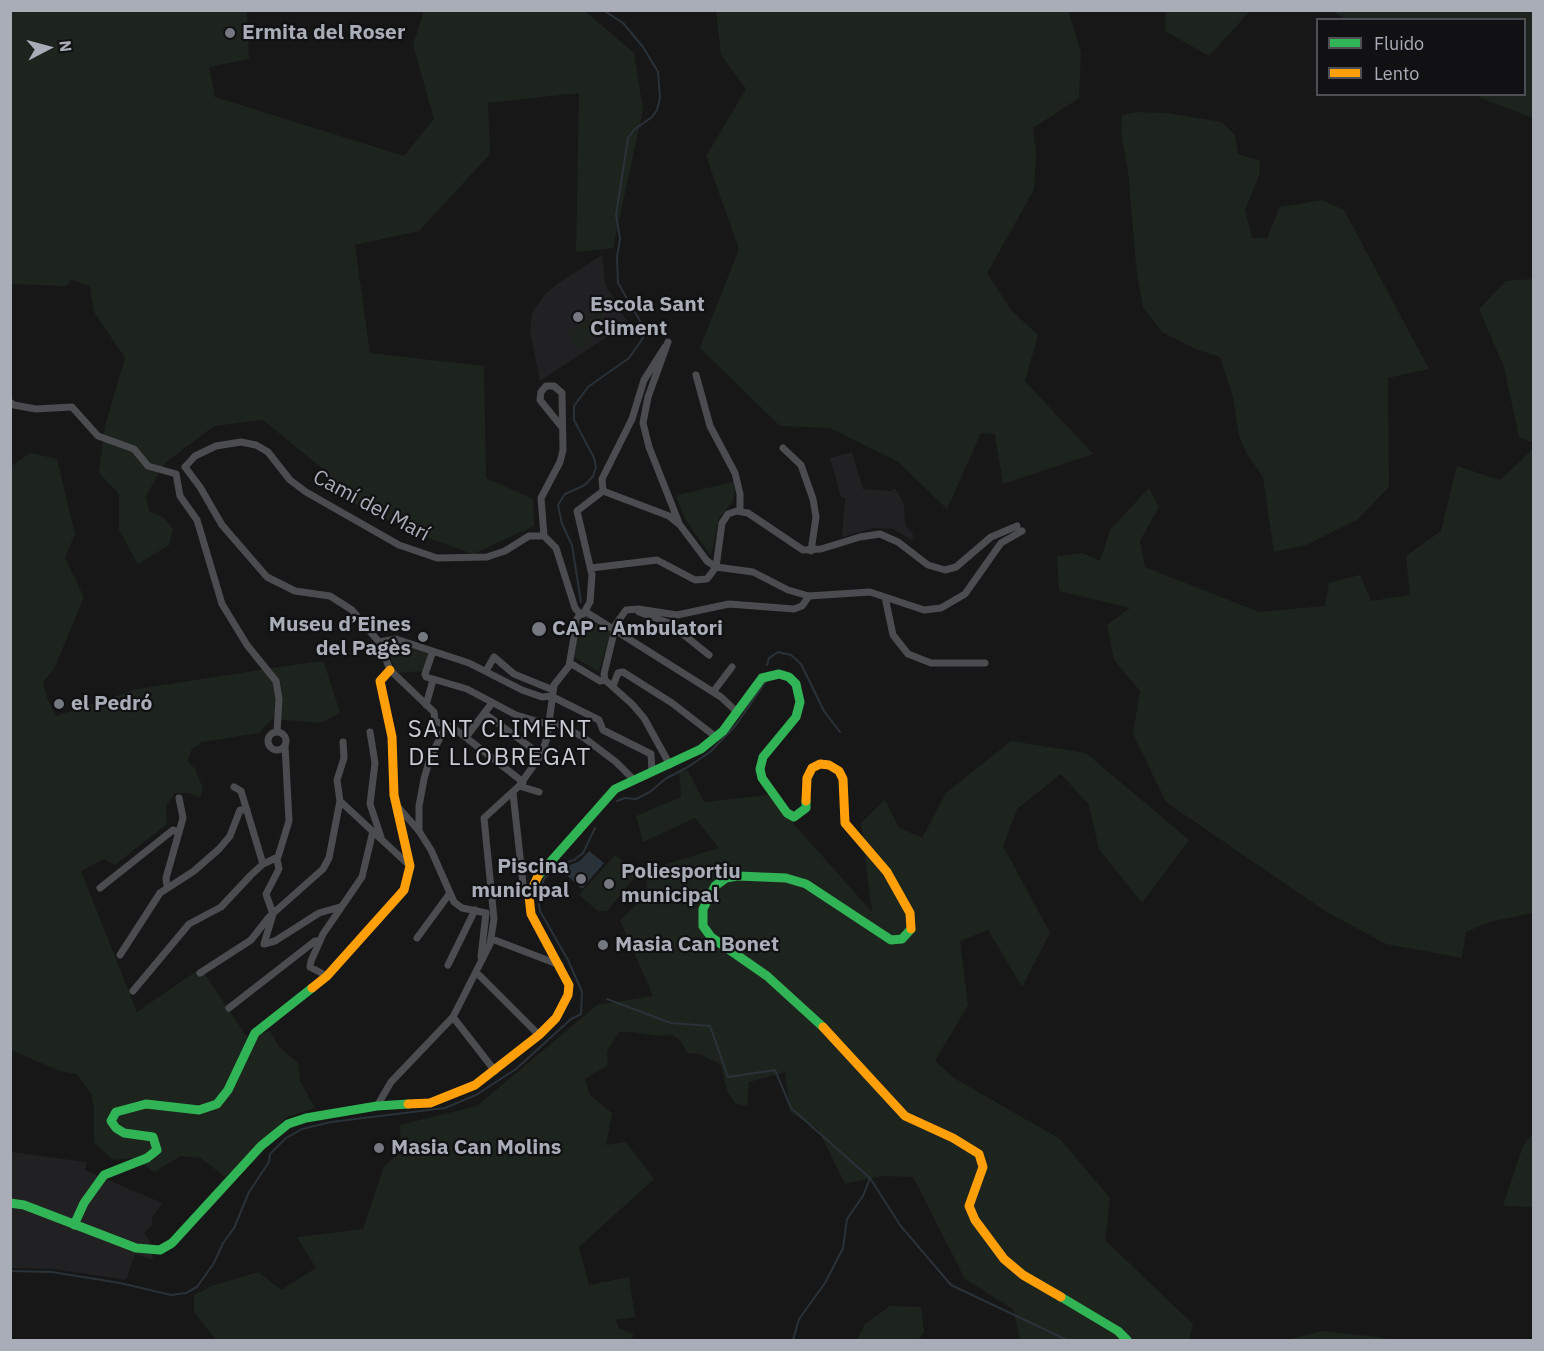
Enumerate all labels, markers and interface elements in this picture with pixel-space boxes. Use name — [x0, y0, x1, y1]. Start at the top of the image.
north arrow — [18, 18, 78, 78]
legend — [1316, 18, 1526, 96]
place label: Ermita del Roser — [242, 20, 405, 46]
marker: Ermita del Roser — [223, 26, 237, 40]
text: Fluido — [1374, 32, 1424, 55]
text: N — [55, 39, 76, 53]
text: Lento — [1374, 62, 1419, 85]
place label: Escola Sant Climent — [590, 292, 705, 342]
marker: Escola Sant Climent — [571, 310, 585, 324]
street label: Camí del Marí — [308, 465, 434, 547]
place label: Museu d’Eines del Pagès — [269, 612, 411, 662]
place label: CAP - Ambulatori — [552, 616, 723, 642]
marker: CAP - Ambulatori — [530, 620, 548, 638]
marker: Museu d’Eines del Pagès — [416, 630, 430, 644]
place label: el Pedró — [71, 691, 152, 717]
marker: el Pedró — [52, 697, 66, 711]
district label: SANT CLIMENT DE LLOBREGAT — [408, 716, 592, 772]
place label: Piscina municipal — [471, 854, 569, 904]
place label: Poliesportiu municipal — [621, 859, 741, 909]
marker: Piscina municipal — [574, 872, 588, 886]
marker: Poliesportiu municipal — [602, 877, 616, 891]
place label: Masia Can Bonet — [615, 932, 779, 958]
marker: Masia Can Bonet — [596, 938, 610, 952]
place label: Masia Can Molins — [391, 1135, 561, 1161]
marker: Masia Can Molins — [372, 1141, 386, 1155]

